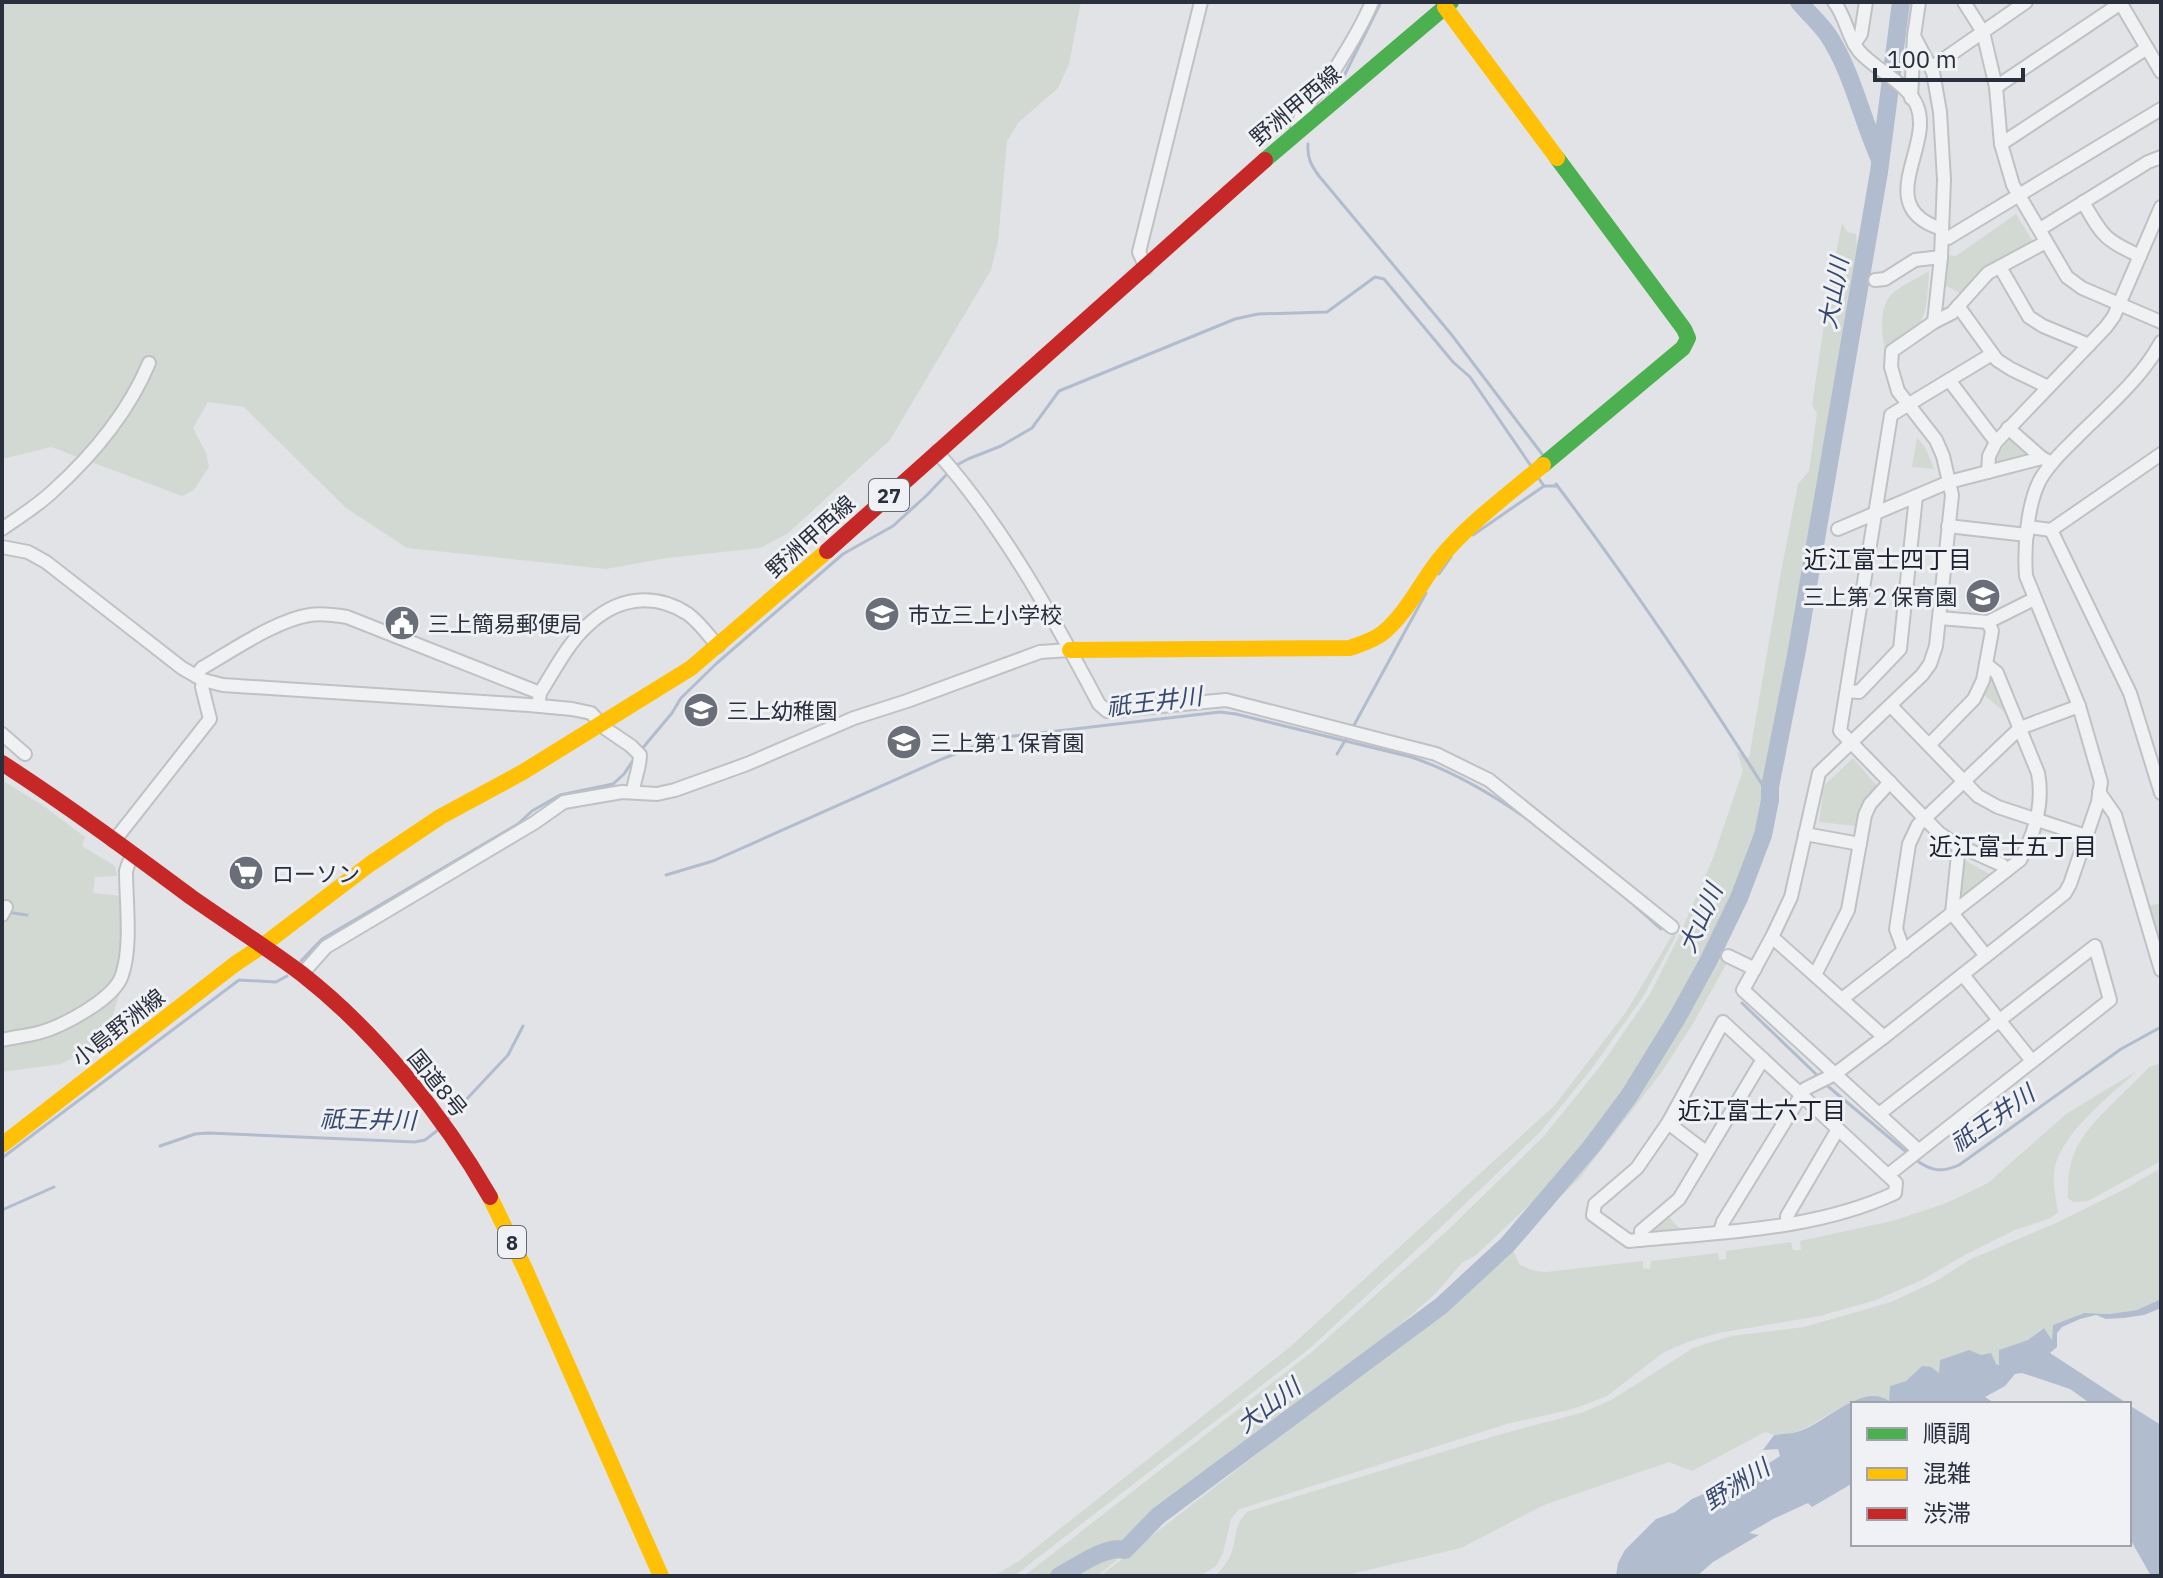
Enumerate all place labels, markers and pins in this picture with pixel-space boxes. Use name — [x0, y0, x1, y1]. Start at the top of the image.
school or university icon: 三上第２保育園 — [1964, 577, 2002, 615]
place label: 三上第２保育園 — [1803, 582, 1957, 611]
school or university icon: 市立三上小学校 — [863, 595, 901, 633]
place label: 市立三上小学校 — [908, 600, 1062, 629]
public building icon: 三上簡易郵便局 — [383, 604, 421, 642]
place label: 三上簡易郵便局 — [428, 609, 582, 638]
school or university icon: 三上幼稚園 — [682, 691, 720, 729]
place label: 三上幼稚園 — [727, 696, 837, 725]
school or university icon: 三上第１保育園 — [885, 723, 923, 761]
place label: 三上第１保育園 — [930, 728, 1084, 757]
supermarket icon: ローソン — [227, 854, 265, 892]
place label: ローソン — [272, 859, 360, 888]

